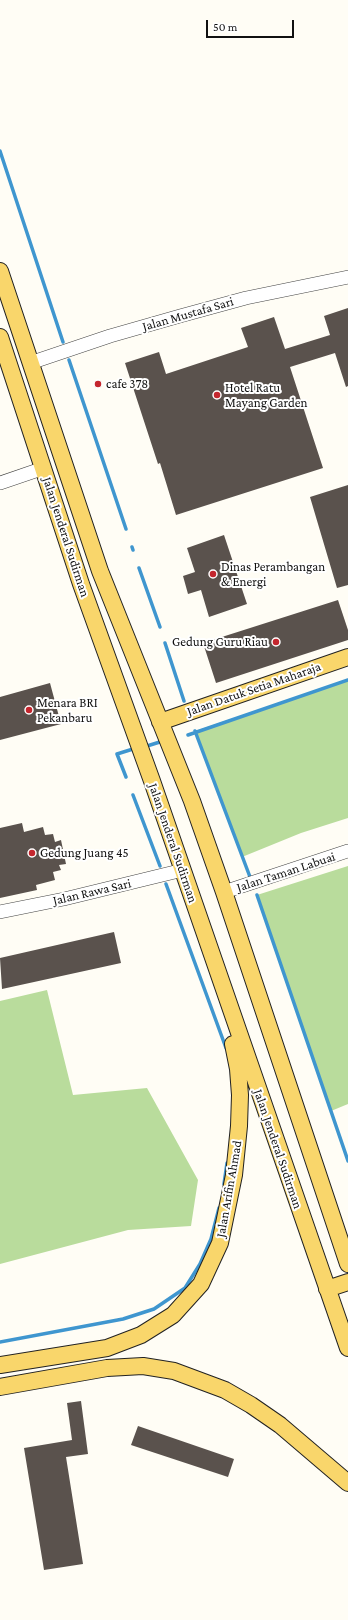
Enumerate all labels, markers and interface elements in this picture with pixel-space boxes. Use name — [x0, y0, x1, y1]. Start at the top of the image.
scale bar — [208, 12, 296, 38]
text: 50 m — [213, 20, 237, 34]
street label: Jalan Mustafa Sari — [141, 294, 235, 334]
place label: cafe 378 — [106, 376, 148, 392]
marker: cafe 378 — [93, 379, 103, 389]
place label: Hotel Ratu Mayang Garden — [225, 380, 307, 411]
marker: Hotel Ratu Mayang Garden — [212, 390, 222, 400]
street label: Jalan Jenderal Sudirman — [39, 475, 93, 599]
place label: Dinas Perambangan & Energi — [221, 559, 325, 590]
marker: Dinas Perambangan & Energi — [208, 569, 218, 579]
place label: Gedung Guru Riau — [172, 634, 268, 650]
marker: Gedung Guru Riau — [271, 637, 281, 647]
street label: Jalan Datuk Setia Maharaja — [185, 659, 323, 719]
place label: Menara BRI Pekanbaru — [37, 695, 98, 726]
marker: Menara BRI Pekanbaru — [24, 705, 34, 715]
street label: Jalan Jenderal Sudirman — [145, 781, 201, 905]
place label: Gedung Juang 45 — [40, 845, 129, 861]
marker: Gedung Juang 45 — [27, 848, 37, 858]
street label: Jalan Taman Labuai — [235, 849, 337, 895]
street label: Jalan Rawa Sari — [51, 875, 133, 909]
street label: Jalan Jenderal Sudirman — [250, 1087, 306, 1211]
street label: Jalan Arifin Ahmad — [213, 1139, 245, 1239]

